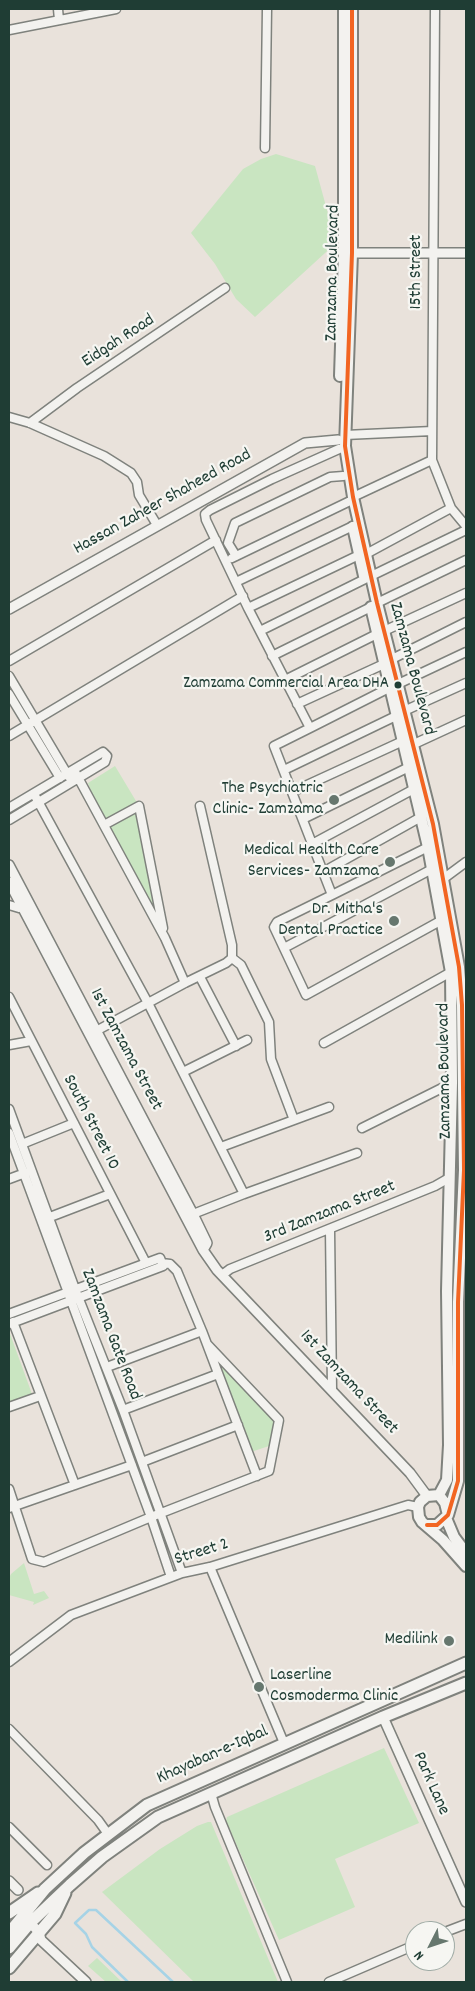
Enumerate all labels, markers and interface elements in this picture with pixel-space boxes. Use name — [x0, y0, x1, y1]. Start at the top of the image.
street label: Zamzama Boulevard — [322, 205, 346, 341]
street label: 15th Street — [407, 234, 429, 310]
street label: Eidgah Road — [79, 311, 159, 373]
street label: Hassan Zaheer Shaheed Road — [70, 445, 256, 561]
street label: Zamzama Boulevard — [383, 600, 439, 738]
place label: Zamzama Commercial Area DHA — [183, 675, 389, 695]
marker: Zamzama Commercial Area DHA — [393, 680, 403, 690]
place label: The Psychiatric Clinic- Zamzama — [213, 779, 323, 822]
marker: The Psychiatric Clinic- Zamzama — [327, 793, 341, 807]
place label: Medical Health Care Services- Zamzama — [244, 841, 379, 884]
marker: Medical Health Care Services- Zamzama — [383, 855, 397, 869]
place label: Dr. Mitha's Dental Practice — [278, 900, 383, 942]
marker: Dr. Mitha's Dental Practice — [387, 914, 401, 928]
street label: 1st Zamzama Street — [84, 985, 166, 1115]
street label: Zamzama Boulevard — [434, 1003, 458, 1139]
street label: South Street 10 — [57, 1072, 123, 1174]
street label: 3rd Zamzama Street — [261, 1177, 399, 1249]
street label: Zamzama Gate Road — [75, 1266, 145, 1404]
street label: 1st Zamzama Street — [294, 1326, 402, 1440]
street label: Street 2 — [172, 1535, 232, 1571]
place label: Medilink — [385, 1630, 438, 1652]
marker: Medilink — [442, 1634, 456, 1648]
place label: Laserline Cosmoderma Clinic — [270, 1666, 398, 1708]
marker: Laserline Cosmoderma Clinic — [252, 1680, 266, 1694]
street label: Khayaban-e-Iqbal — [154, 1722, 272, 1790]
street label: Park Lane — [407, 1749, 453, 1819]
north arrow — [405, 1921, 455, 1971]
text: N — [410, 1946, 429, 1964]

